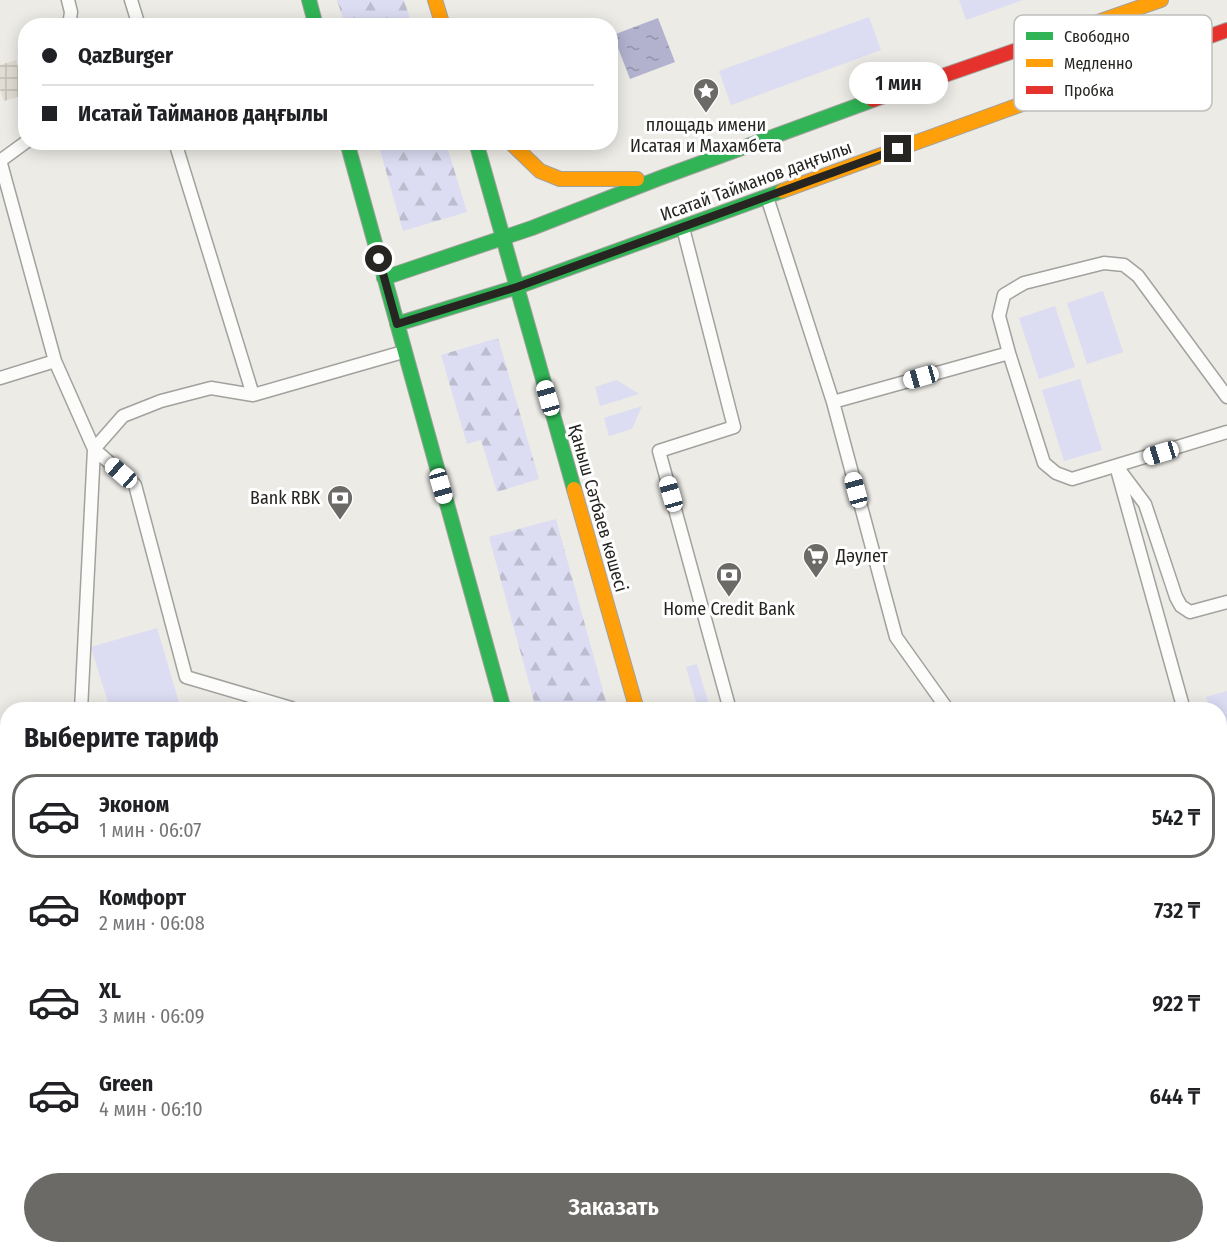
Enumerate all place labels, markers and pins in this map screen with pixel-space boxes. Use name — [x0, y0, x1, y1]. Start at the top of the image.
place icon: площадь имени Исатая и Махамбета — [691, 76, 721, 114]
place label: площадь имени Исатая и Махамбета — [630, 114, 782, 157]
bank icon: Bank RBK — [325, 483, 355, 521]
place label: Bank RBK — [250, 487, 320, 509]
supermarket icon: Дәулет — [801, 541, 831, 579]
place label: Дәулет — [835, 545, 888, 567]
bank icon: Home Credit Bank — [714, 560, 744, 598]
place label: Home Credit Bank — [663, 598, 795, 620]

